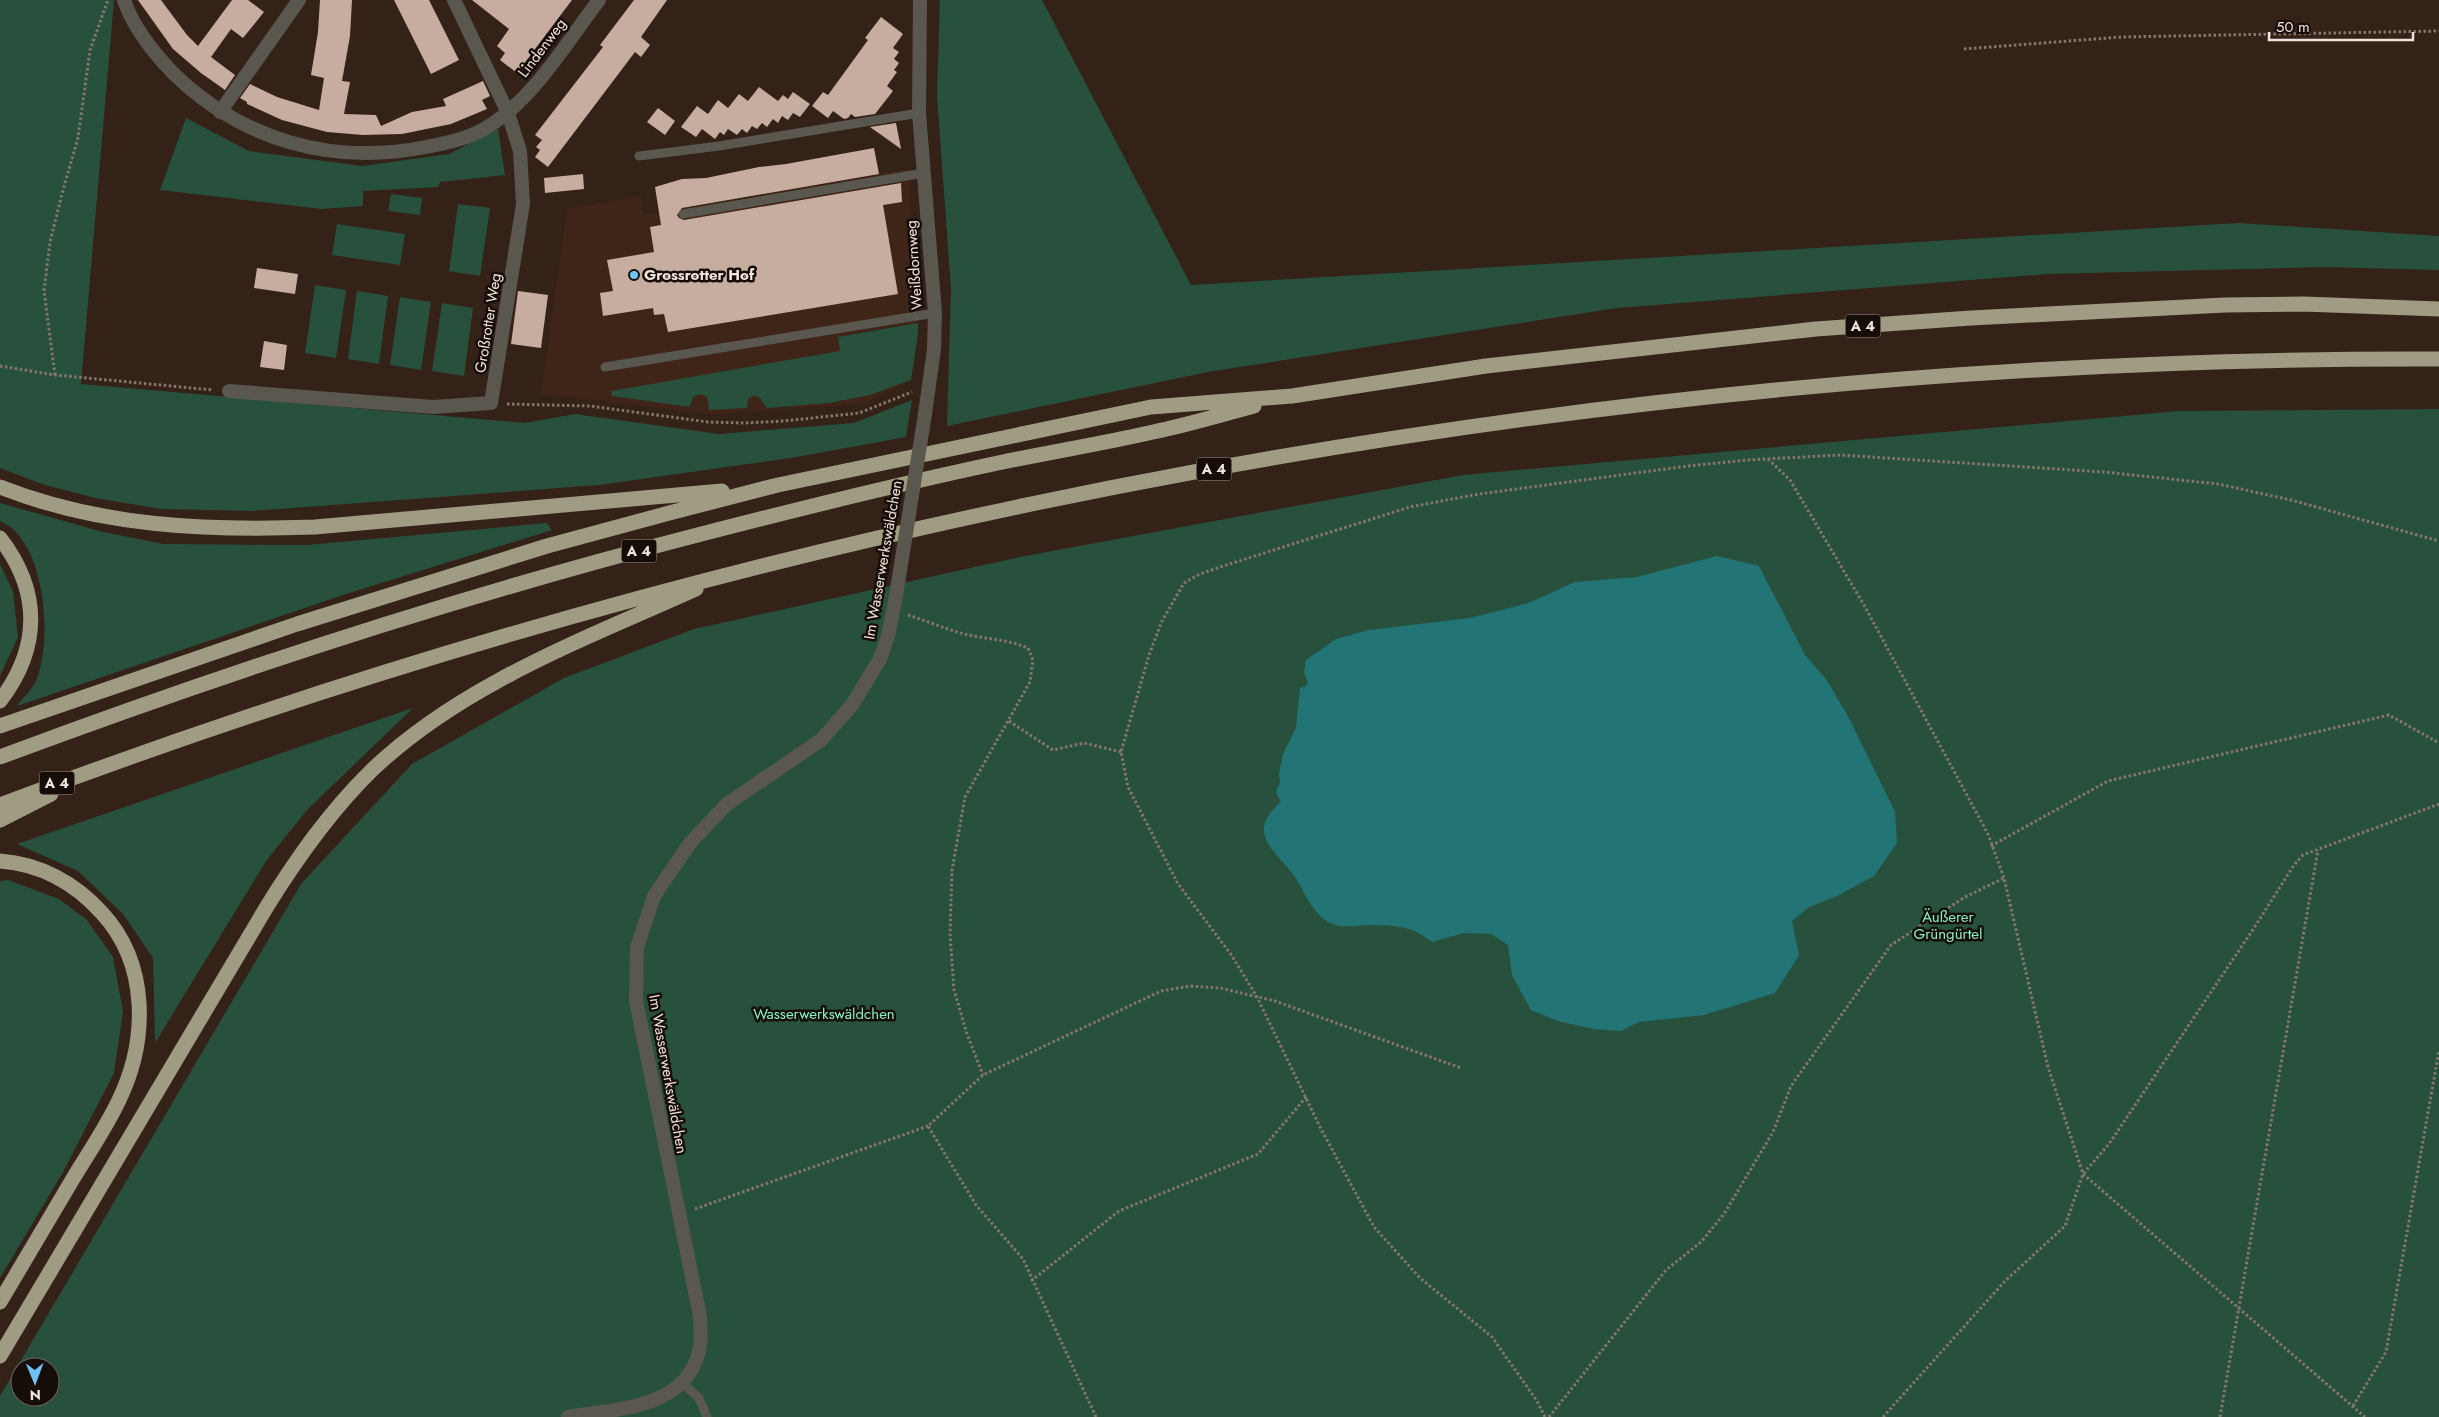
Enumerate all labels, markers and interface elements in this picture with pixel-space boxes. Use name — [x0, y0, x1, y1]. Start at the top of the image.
scale bar — [2269, 10, 2413, 42]
street label: Lindenweg — [512, 14, 572, 82]
text: 50 m — [2276, 16, 2310, 38]
street label: Weißdornweg — [900, 219, 928, 311]
place label: Grossrotter Hof — [644, 264, 755, 286]
marker: Grossrotter Hof — [628, 269, 640, 281]
street label: Großrotter Weg — [469, 271, 507, 375]
road number: A 4 — [1846, 314, 1880, 338]
road number: A 4 — [1196, 458, 1232, 480]
street label: Im Wasserwerkswäldchen — [858, 479, 908, 641]
road number: A 4 — [622, 540, 656, 562]
road number: A 4 — [40, 771, 74, 794]
park label: Äußerer Grüngürtel — [1914, 906, 1982, 945]
street label: Im Wasserwerkswäldchen — [643, 993, 693, 1155]
park label: Wasserwerkswäldchen — [753, 1003, 895, 1025]
north arrow — [10, 1357, 60, 1407]
text: N — [29, 1385, 41, 1405]

